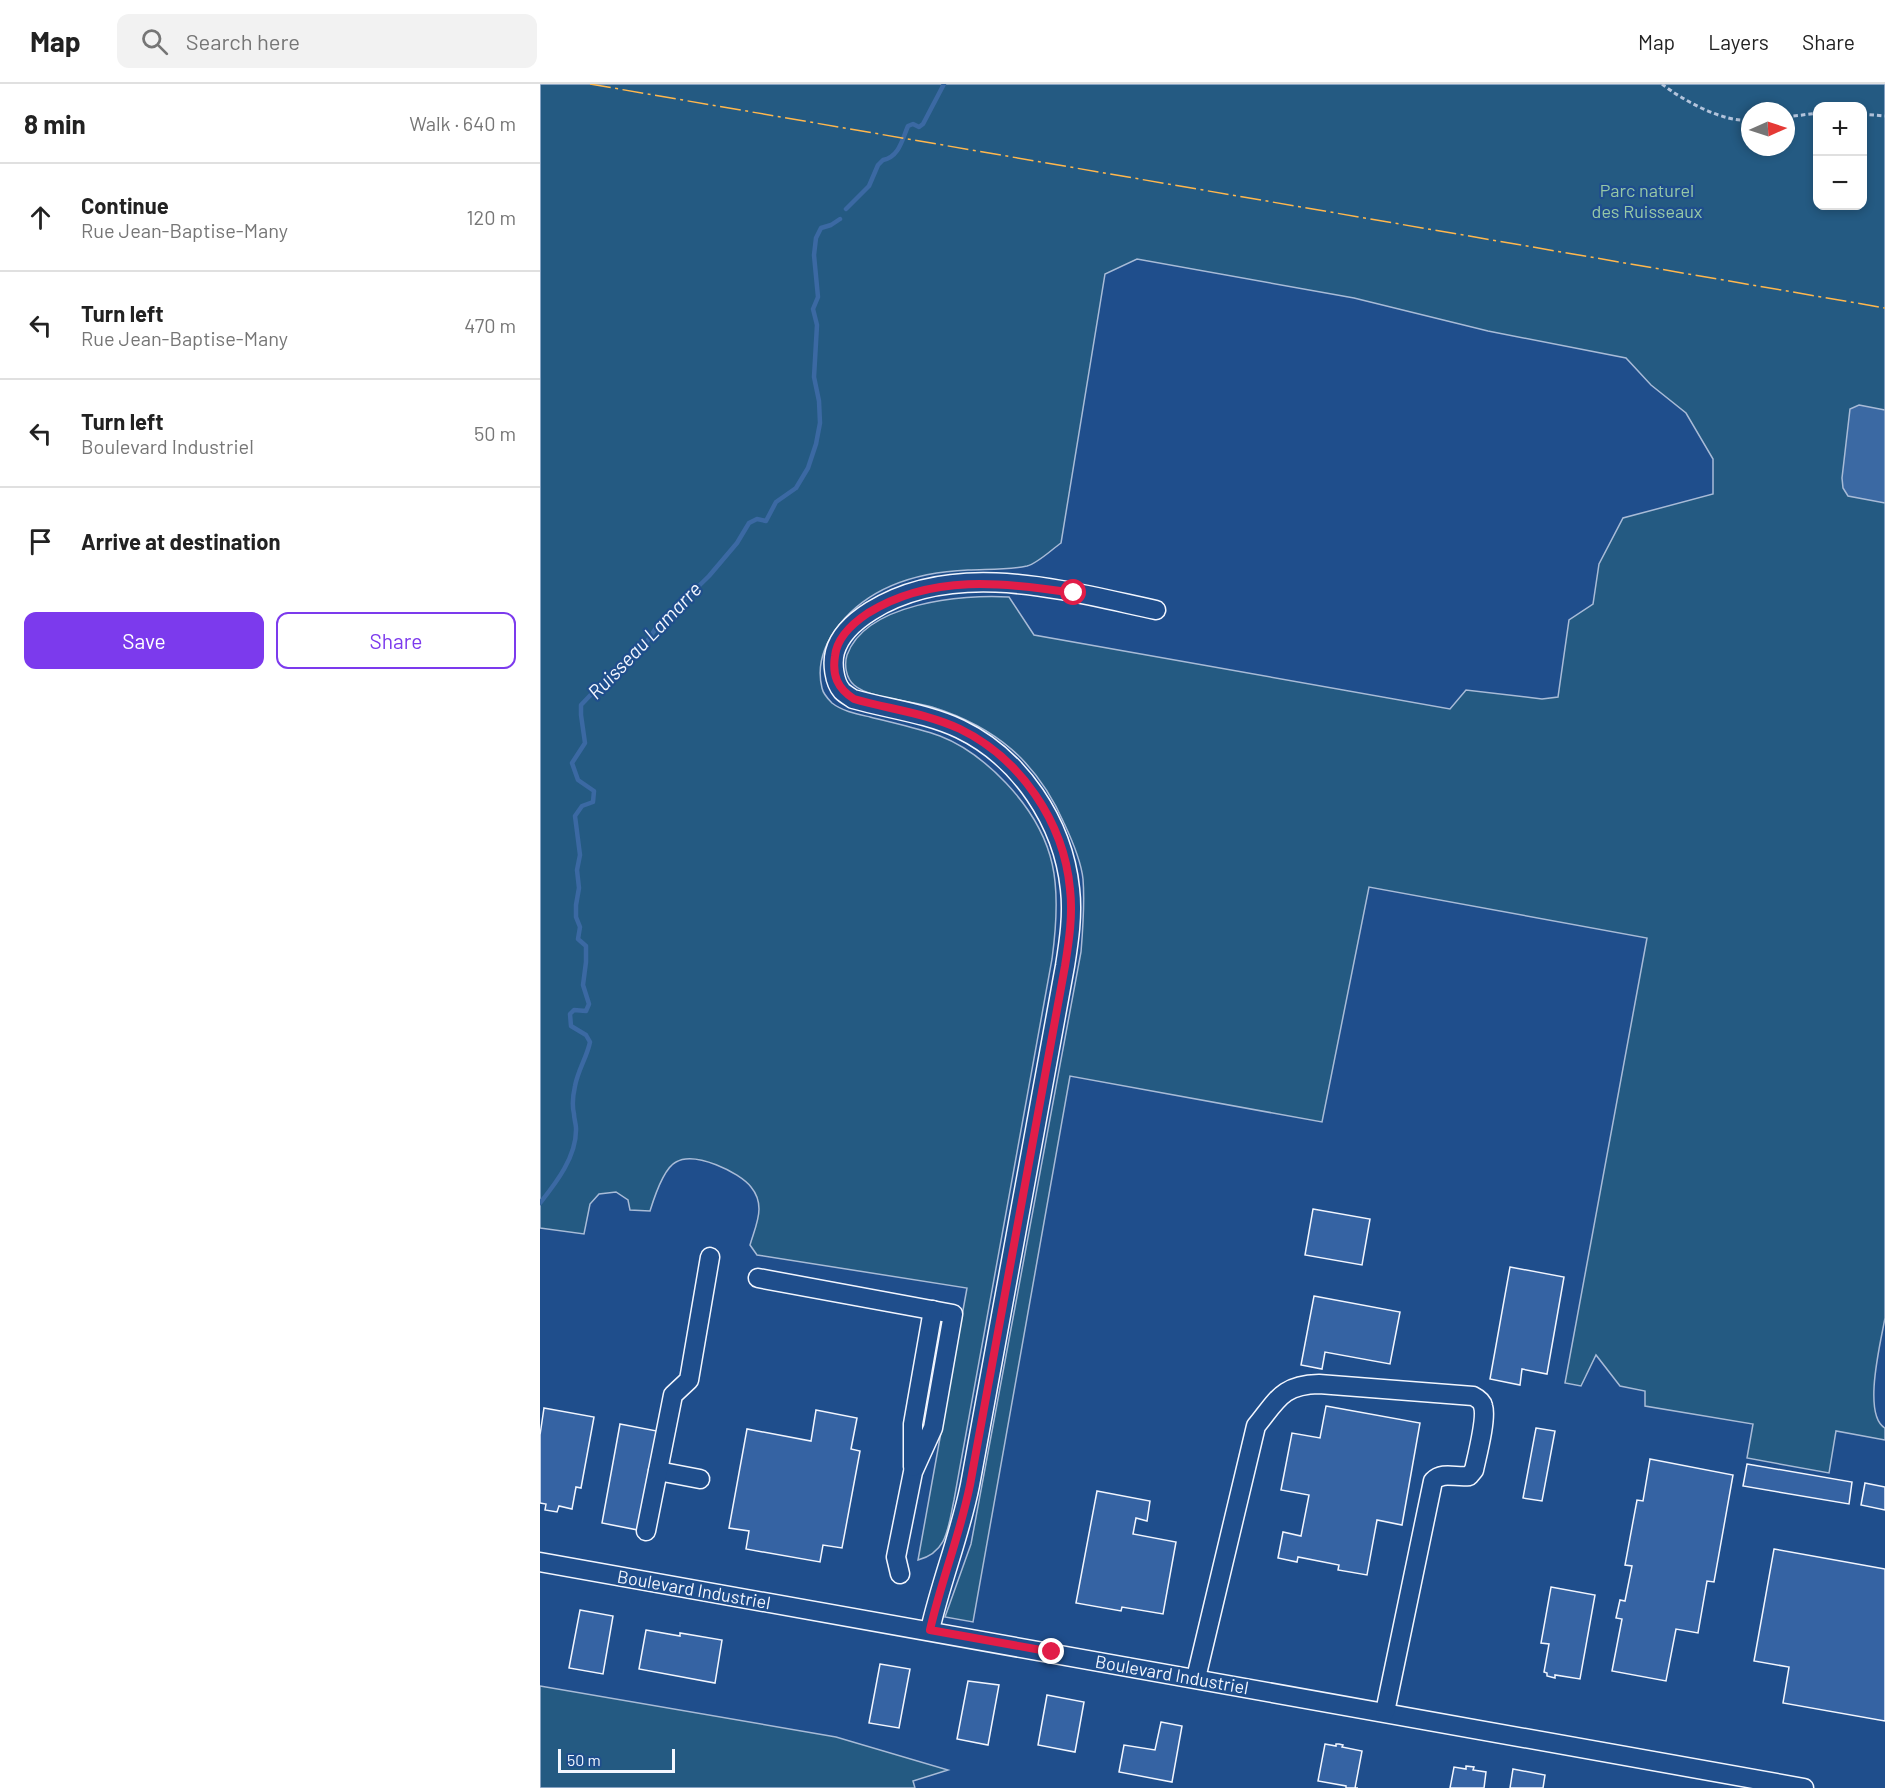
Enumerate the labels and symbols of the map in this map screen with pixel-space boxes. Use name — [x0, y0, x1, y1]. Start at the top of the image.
north arrow — [1741, 102, 1795, 156]
park label: Parc naturel des Ruisseaux — [1592, 179, 1703, 222]
water label: Ruisseau Lamarre — [582, 576, 706, 704]
route start — [1060, 579, 1086, 605]
street label: Boulevard Industriel — [616, 1565, 772, 1613]
route end — [1038, 1638, 1064, 1664]
street label: Boulevard Industriel — [1094, 1650, 1250, 1698]
scale bar — [558, 1746, 675, 1774]

